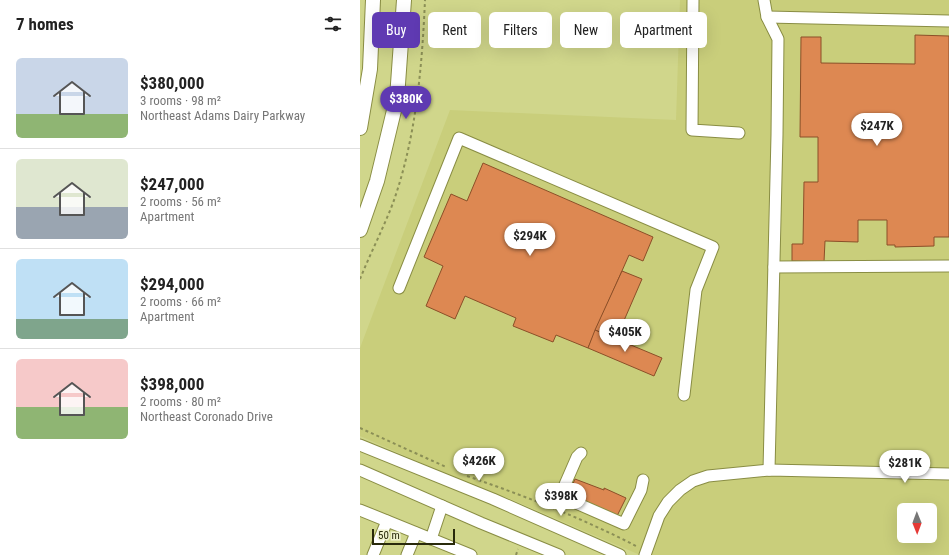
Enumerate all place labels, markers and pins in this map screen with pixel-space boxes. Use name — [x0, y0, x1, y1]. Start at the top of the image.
pin: $380K — [378, 86, 434, 120]
pin: $247K — [849, 113, 905, 147]
pin: $294K — [502, 223, 558, 257]
pin: $405K — [597, 319, 653, 353]
pin: $426K — [451, 448, 507, 482]
pin: $281K — [877, 450, 933, 484]
pin: $398K — [533, 483, 589, 517]

